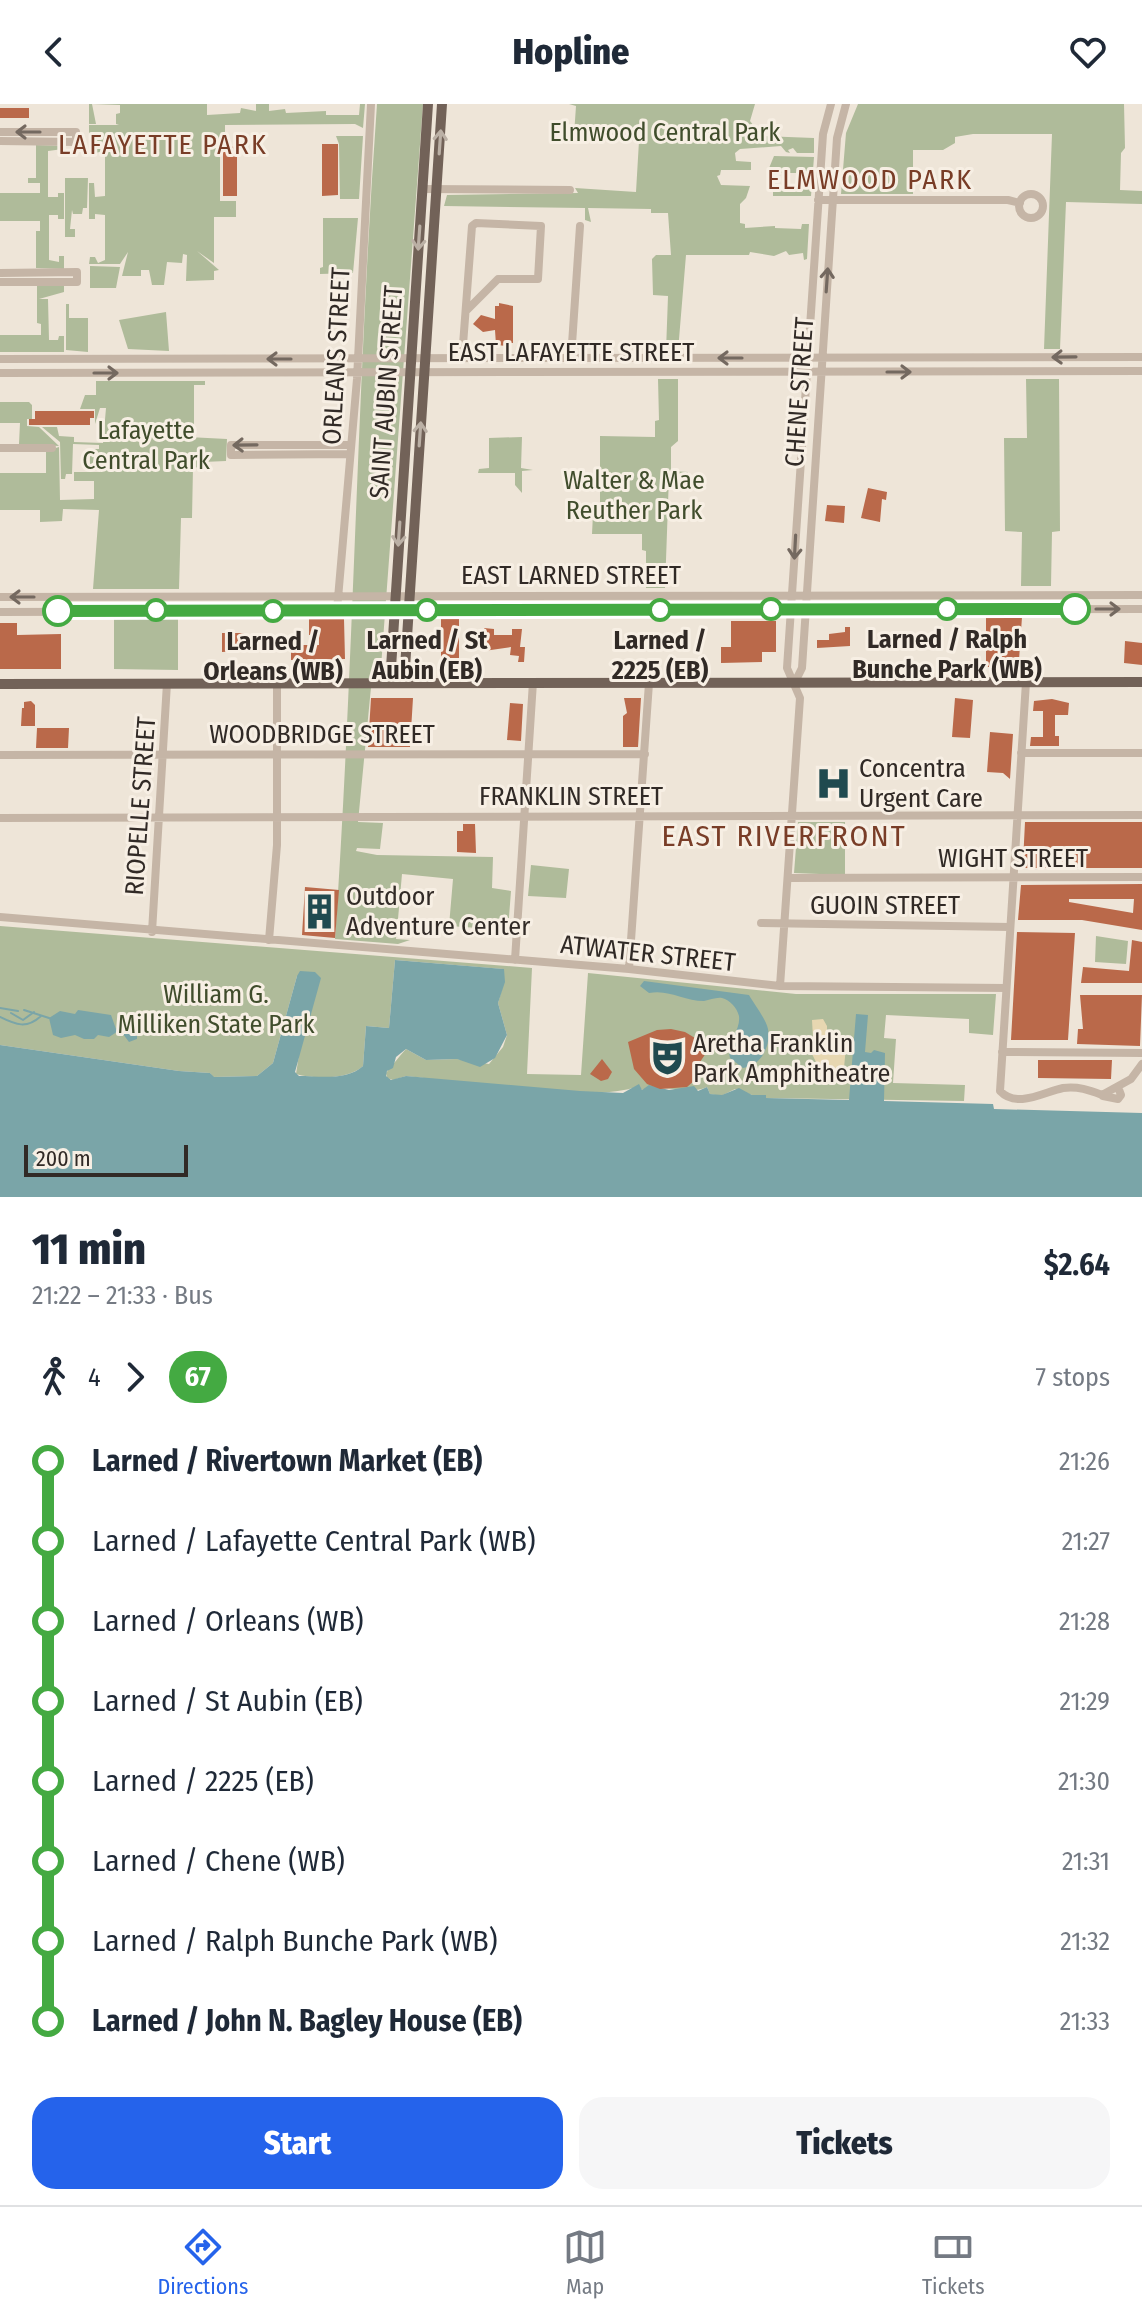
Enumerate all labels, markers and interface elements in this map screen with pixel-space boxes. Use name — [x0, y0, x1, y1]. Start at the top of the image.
icon: back — [32, 30, 76, 74]
text: Hopline — [513, 30, 629, 74]
icon: heart — [1066, 30, 1110, 74]
park label: Elmwood Central Park — [550, 117, 781, 148]
one-way arrow — [15, 124, 42, 140]
district label: LAFAYETTE PARK — [58, 128, 268, 161]
one-way arrow — [433, 129, 448, 156]
district label: ELMWOOD PARK — [767, 163, 973, 196]
one-way arrow — [411, 224, 426, 251]
street label: ORLEANS STREET — [316, 267, 357, 446]
one-way arrow — [820, 267, 835, 294]
street label: SAINT AUBIN STREET — [364, 284, 409, 500]
street label: CHENE STREET — [779, 316, 820, 468]
street label: EAST LAFAYETTE STREET — [448, 337, 694, 368]
one-way arrow — [1051, 349, 1078, 365]
one-way arrow — [717, 350, 744, 366]
one-way arrow — [266, 351, 293, 367]
one-way arrow — [885, 364, 912, 380]
one-way arrow — [92, 365, 119, 381]
park label: Lafayette Central Park — [82, 415, 211, 476]
one-way arrow — [413, 421, 428, 448]
one-way arrow — [232, 438, 259, 453]
park label: Walter & Mae Reuther Park — [563, 465, 705, 526]
one-way arrow — [391, 520, 406, 547]
one-way arrow — [787, 533, 802, 560]
street label: EAST LARNED STREET — [461, 560, 681, 591]
one-way arrow — [9, 589, 36, 605]
unlabelled marker — [1060, 594, 1090, 624]
unlabelled marker — [43, 596, 73, 626]
unlabelled marker — [760, 598, 782, 620]
marker: Larned / Ralph Bunche Park (WB) — [936, 598, 958, 620]
unlabelled marker — [145, 599, 167, 621]
marker: Larned / St Aubin (EB) — [416, 599, 438, 621]
marker: Larned / 2225 (EB) — [649, 599, 671, 621]
marker: Larned / Orleans (WB) — [262, 600, 284, 622]
one-way arrow — [1094, 601, 1121, 617]
place label: Larned / Ralph Bunche Park (WB) — [852, 624, 1042, 685]
place label: Larned / St Aubin (EB) — [366, 625, 488, 686]
place label: Larned / 2225 (EB) — [611, 625, 709, 686]
place label: Larned / Orleans (WB) — [203, 626, 343, 687]
street label: RIOPELLE STREET — [119, 715, 162, 897]
street label: WOODBRIDGE STREET — [209, 719, 435, 750]
place label: Concentra Urgent Care — [859, 753, 983, 814]
hospital icon: Concentra Urgent Care — [814, 764, 852, 802]
street label: FRANKLIN STREET — [479, 781, 663, 812]
district label: EAST RIVERFRONT — [661, 818, 907, 854]
street label: WIGHT STREET — [938, 843, 1088, 874]
place label: Outdoor Adventure Center — [346, 881, 530, 942]
street label: GUOIN STREET — [810, 890, 960, 921]
building icon: Outdoor Adventure Center — [301, 892, 339, 930]
street label: ATWATER STREET — [559, 929, 737, 978]
park label: William G. Milliken State Park — [117, 979, 315, 1040]
place label: Aretha Franklin Park Amphitheatre — [693, 1028, 890, 1089]
theatre icon: Aretha Franklin Park Amphitheatre — [648, 1039, 686, 1077]
scale bar — [24, 1141, 188, 1177]
text: 200 m — [36, 1145, 91, 1172]
text: 11 min — [32, 1223, 146, 1276]
text: $2.64 — [1044, 1247, 1110, 1283]
text: 21:22 – 21:33 · Bus — [32, 1280, 213, 1311]
icon: walk — [32, 1355, 76, 1399]
icon: forward — [113, 1355, 157, 1399]
text: 67 — [185, 1360, 211, 1393]
text: 4 — [88, 1362, 101, 1393]
text: 7 stops — [1036, 1362, 1110, 1393]
text: Larned / Rivertown Market (EB) — [92, 1443, 482, 1479]
text: 21:26 — [1059, 1446, 1110, 1477]
text: Larned / Lafayette Central Park (WB) — [92, 1523, 536, 1559]
text: 21:27 — [1062, 1526, 1110, 1557]
text: Larned / Orleans (WB) — [92, 1603, 364, 1639]
text: 21:28 — [1059, 1606, 1110, 1637]
text: Larned / St Aubin (EB) — [92, 1683, 363, 1719]
text: 21:29 — [1060, 1686, 1110, 1717]
text: Larned / 2225 (EB) — [92, 1763, 314, 1799]
text: 21:30 — [1058, 1766, 1110, 1797]
text: Larned / Chene (WB) — [92, 1843, 345, 1879]
text: 21:31 — [1062, 1846, 1110, 1877]
text: Larned / Ralph Bunche Park (WB) — [92, 1923, 498, 1959]
text: 21:32 — [1060, 1926, 1110, 1957]
text: Larned / John N. Bagley House (EB) — [92, 2003, 522, 2039]
text: 21:33 — [1060, 2006, 1110, 2037]
button: Start — [32, 2097, 563, 2189]
button: Tickets — [579, 2097, 1110, 2189]
tab: Directions — [157, 2225, 248, 2300]
tab: Map — [563, 2225, 607, 2300]
tab: Tickets — [922, 2225, 985, 2300]

